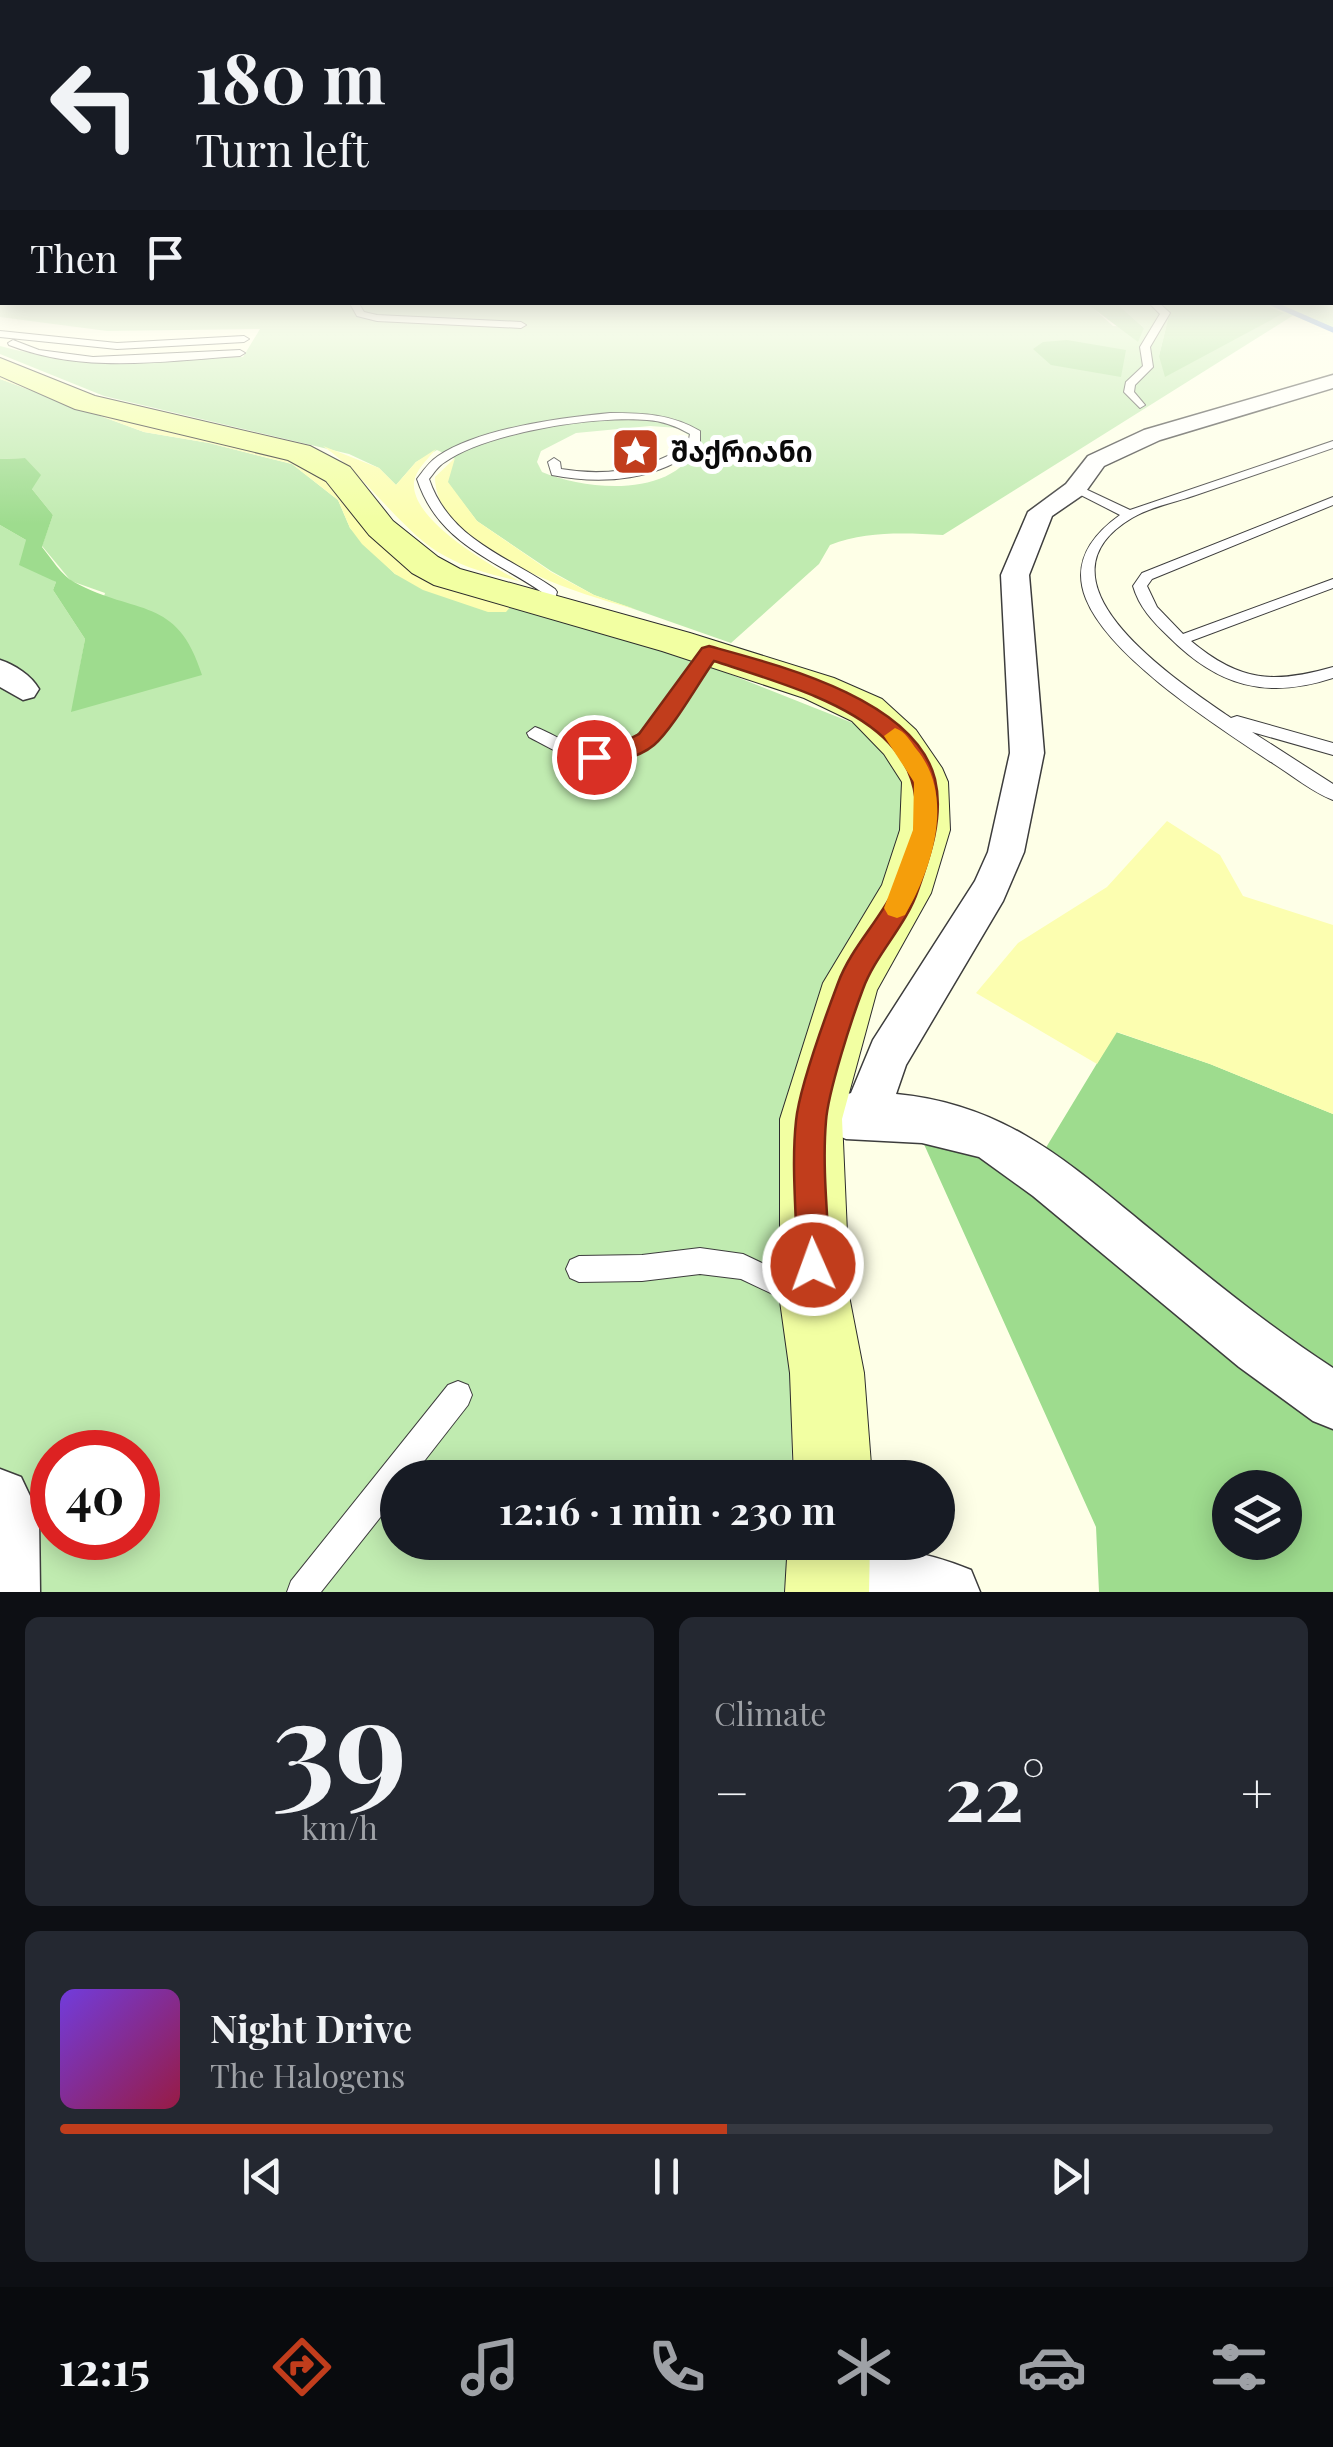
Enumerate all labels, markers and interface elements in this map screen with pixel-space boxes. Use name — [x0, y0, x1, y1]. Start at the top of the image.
text: 180 m — [195, 28, 386, 122]
icon: left — [30, 40, 160, 170]
text: Turn left — [195, 118, 369, 178]
icon: arrive — [138, 230, 193, 285]
text: Then — [30, 232, 118, 283]
place icon: შაქრიანი — [610, 426, 662, 478]
place label: შაქრიანი — [671, 432, 813, 469]
pin — [552, 715, 637, 800]
icon: arrive — [567, 730, 622, 785]
position arrow — [761, 1213, 865, 1317]
speed limit sign: 40 — [30, 1430, 160, 1560]
map controls — [1212, 1470, 1302, 1560]
button: layers — [1212, 1470, 1302, 1560]
text: 12:16 · 1 min · 230 m — [499, 1484, 836, 1535]
text: 39 — [272, 1653, 407, 1827]
text: Climate — [714, 1691, 826, 1734]
text: 22° — [945, 1740, 1045, 1840]
text: − — [714, 1754, 750, 1828]
text: + — [1241, 1754, 1273, 1828]
text: km/h — [301, 1805, 378, 1848]
text: Night Drive — [210, 2002, 412, 2053]
text: The Halogens — [210, 2053, 405, 2096]
icon: previous — [235, 2149, 290, 2204]
icon: pause — [639, 2149, 694, 2204]
icon: next — [1043, 2149, 1098, 2204]
icon: directions — [267, 2332, 337, 2402]
icon: music — [455, 2332, 525, 2402]
icon: phone — [642, 2332, 712, 2402]
icon: climate — [829, 2332, 899, 2402]
icon: car — [1017, 2332, 1087, 2402]
icon: filters — [1204, 2332, 1274, 2402]
text: 12:15 — [59, 2337, 150, 2397]

